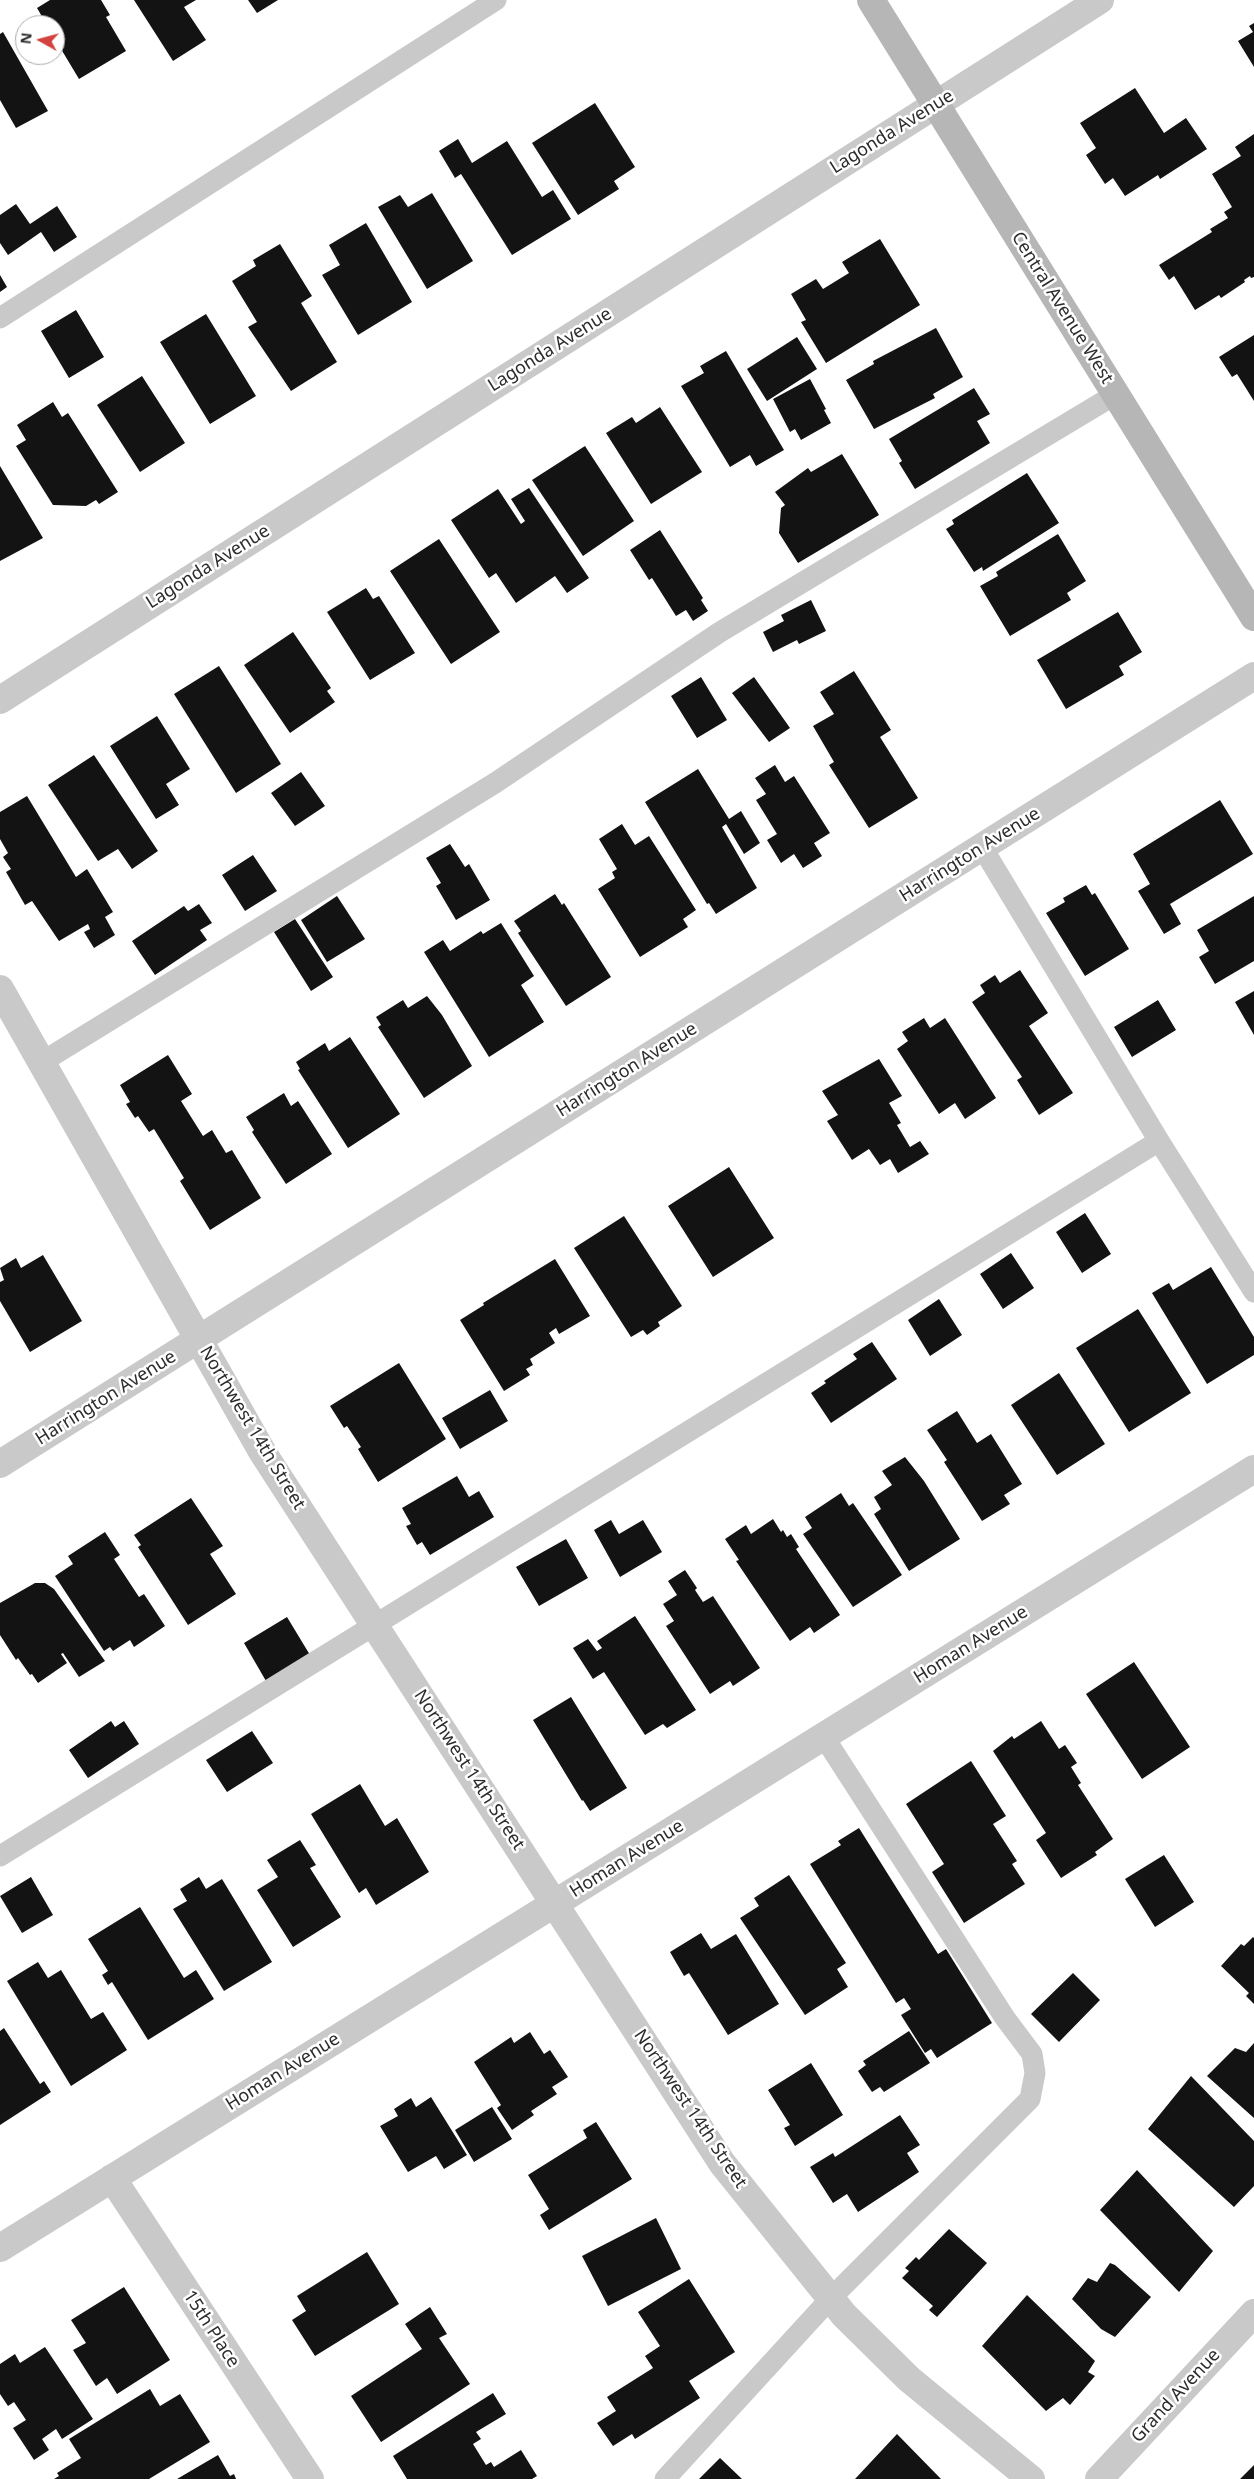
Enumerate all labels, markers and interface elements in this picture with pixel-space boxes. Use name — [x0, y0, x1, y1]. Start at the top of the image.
north arrow — [15, 15, 65, 65]
text: N — [15, 31, 36, 45]
street label: Lagonda Avenue — [826, 85, 958, 179]
street label: Central Avenue West — [1006, 228, 1118, 388]
street label: Lagonda Avenue — [484, 303, 616, 397]
street label: Lagonda Avenue — [142, 520, 274, 614]
street label: Harrington Avenue — [896, 803, 1044, 907]
street label: Harrington Avenue — [553, 1018, 701, 1122]
street label: Northwest 14th Street — [195, 1342, 309, 1514]
street label: Harrington Avenue — [32, 1346, 180, 1450]
street label: Homan Avenue — [910, 1601, 1032, 1689]
street label: Northwest 14th Street — [409, 1686, 529, 1854]
street label: Homan Avenue — [566, 1815, 688, 1903]
street label: Northwest 14th Street — [629, 2025, 751, 2193]
street label: Homan Avenue — [222, 2028, 344, 2116]
street label: 15th Place — [178, 2287, 244, 2371]
street label: Grand Avenue — [1127, 2345, 1225, 2447]

